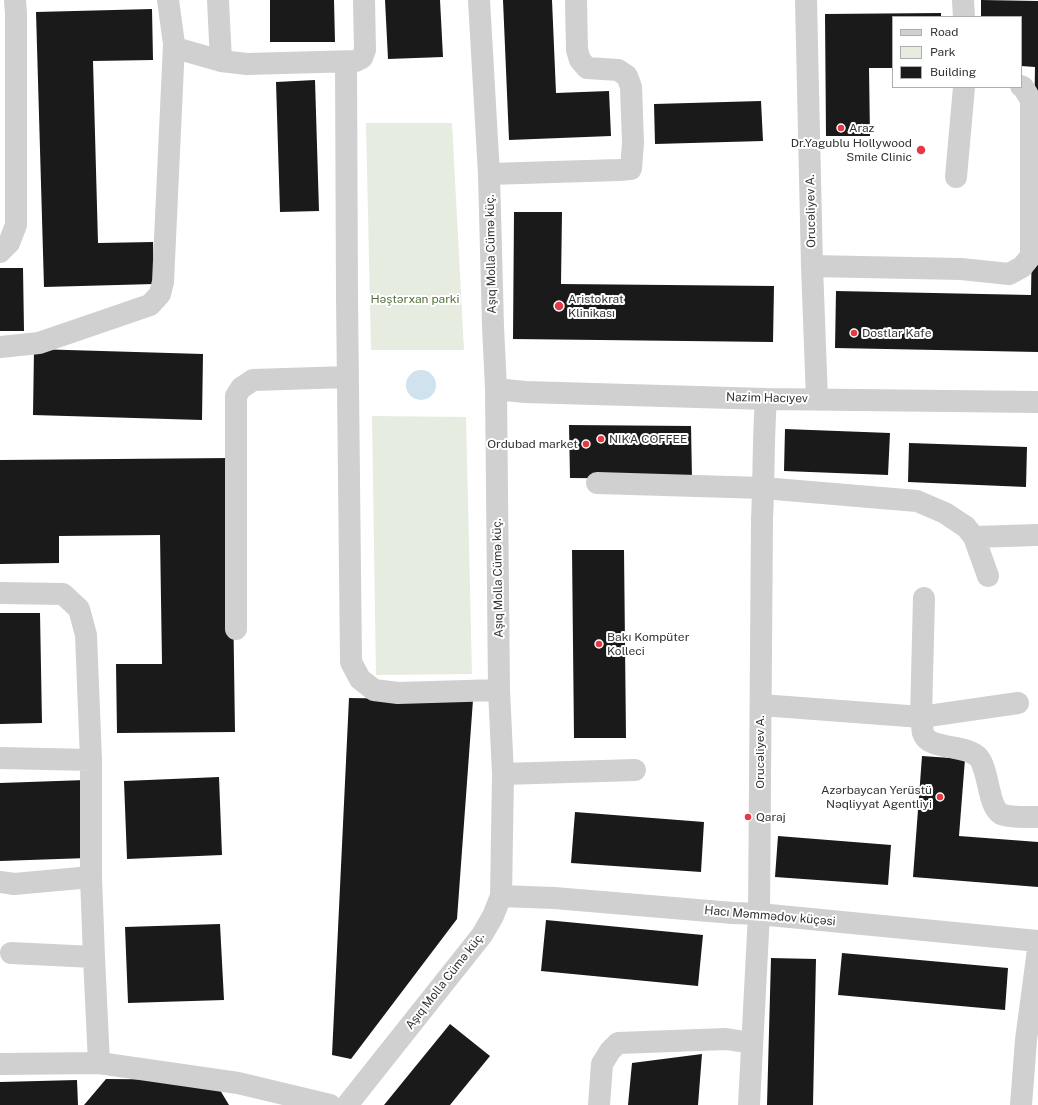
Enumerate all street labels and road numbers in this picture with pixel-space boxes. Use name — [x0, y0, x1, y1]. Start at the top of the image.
street label: Orucəliyev A. — [803, 174, 819, 248]
street label: Aşıq Molla Cümə küç. — [483, 194, 499, 314]
street label: Nazim Hacıyev — [726, 390, 808, 406]
street label: Aşıq Molla Cümə küç. — [490, 518, 506, 638]
street label: Orucəliyev A. — [753, 715, 767, 789]
street label: Hacı Məmmədov küçəsi — [704, 903, 836, 929]
street label: Aşıq Molla Cümə küç. — [403, 929, 487, 1033]

